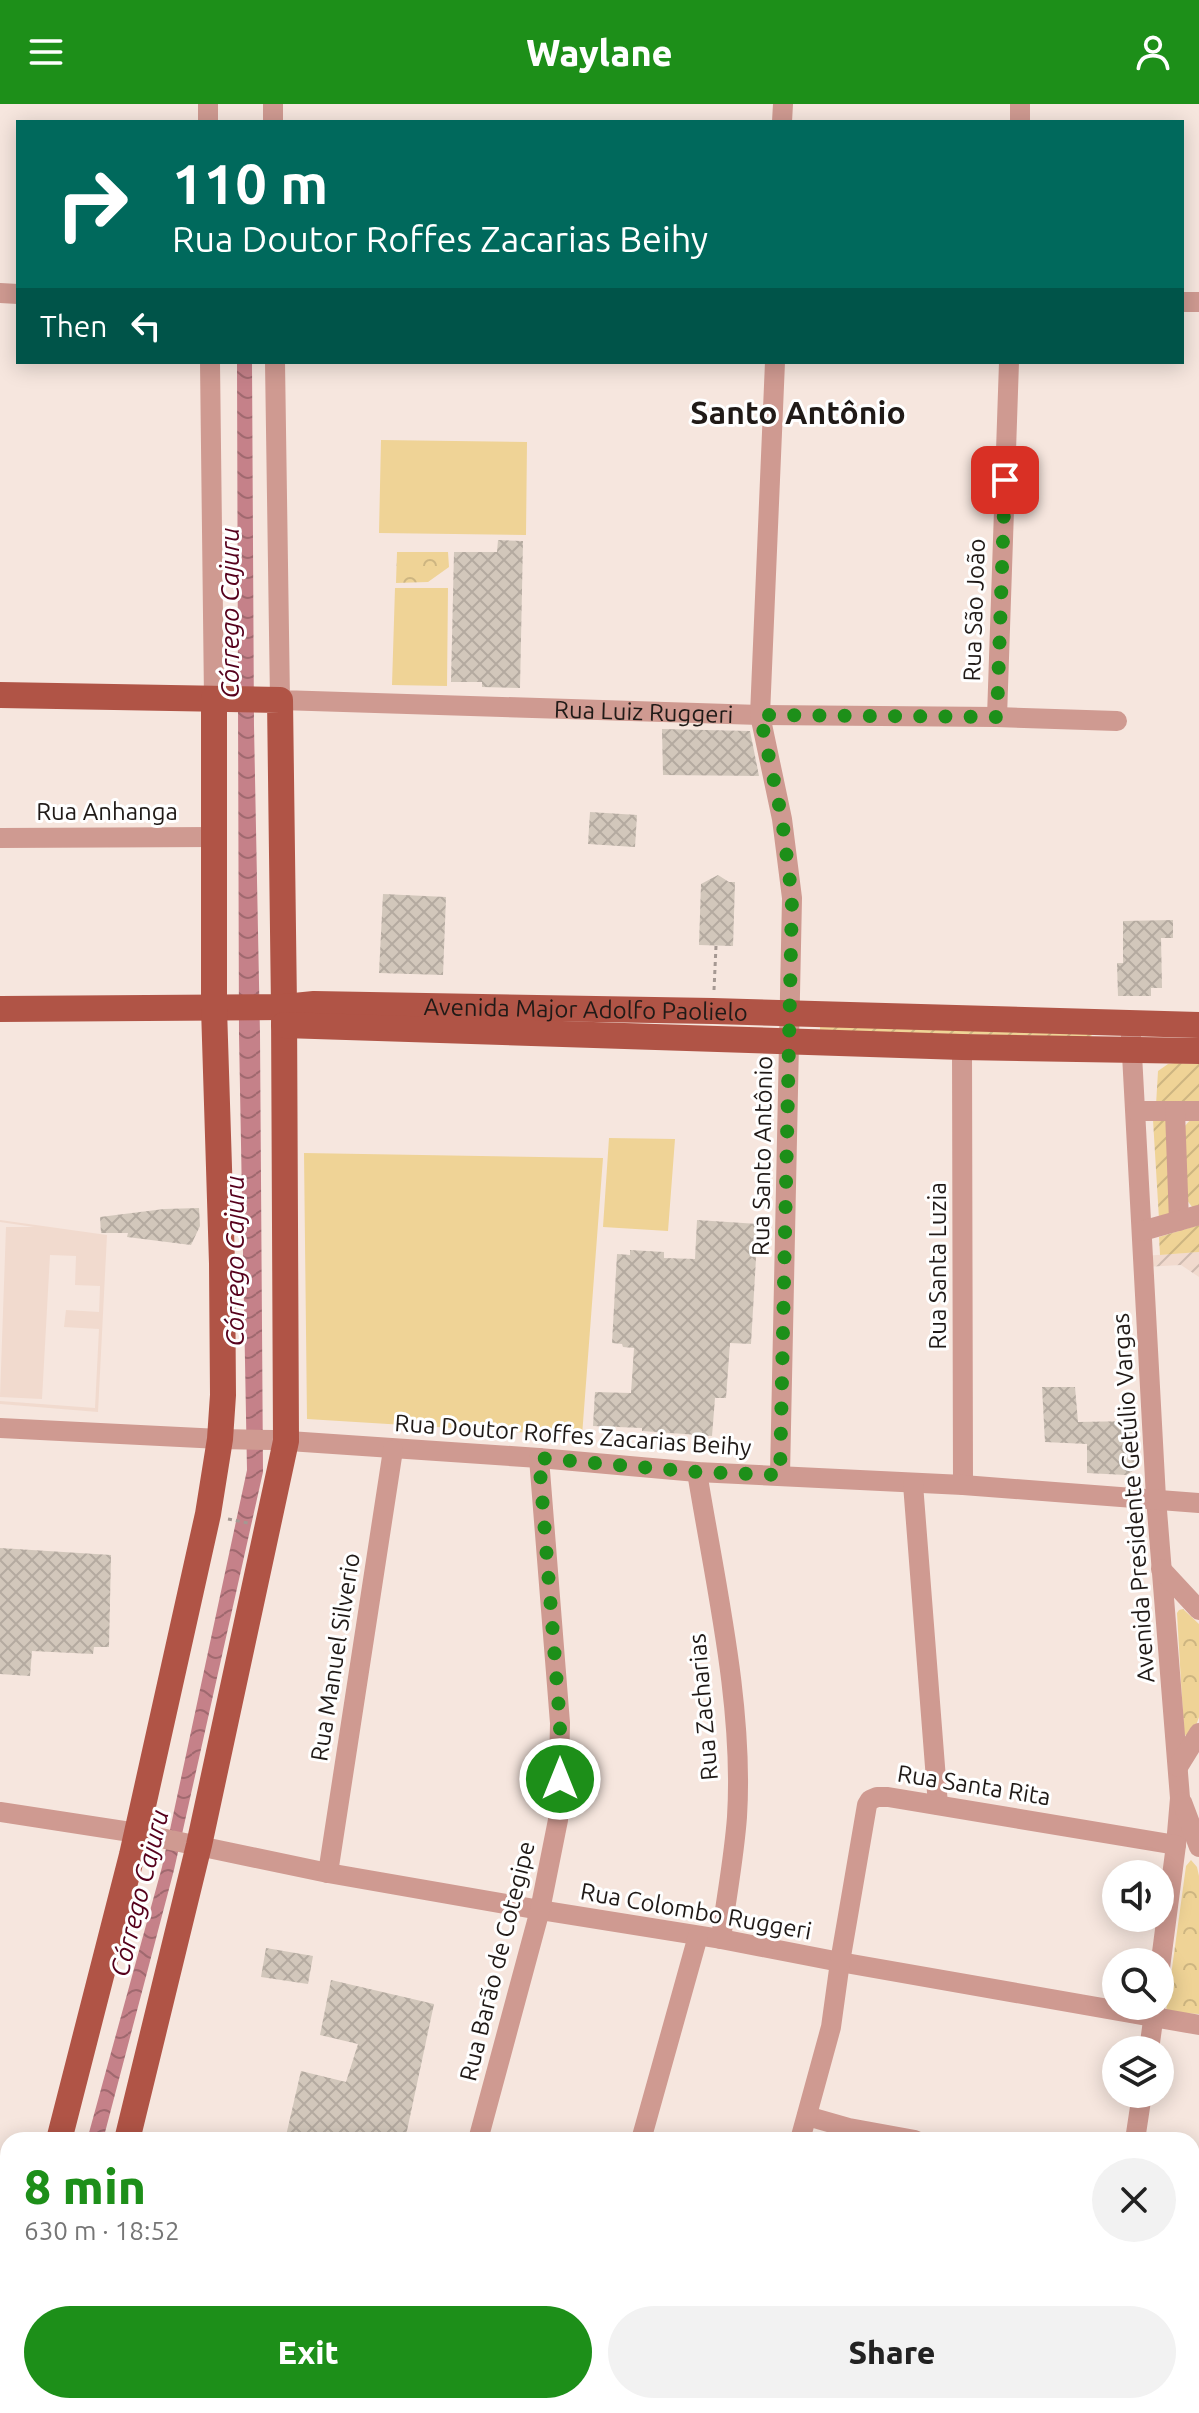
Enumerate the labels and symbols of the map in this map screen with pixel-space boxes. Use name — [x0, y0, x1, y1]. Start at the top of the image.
district label: Santo Antônio — [690, 394, 906, 430]
pin — [971, 446, 1039, 514]
water label: Córrego Cajuru — [215, 528, 244, 698]
street label: Rua São João — [958, 538, 990, 682]
street label: Rua Luiz Ruggeri — [554, 695, 734, 728]
street label: Rua Anhanga — [36, 798, 178, 825]
street label: Avenida Major Adolfo Paolielo — [423, 992, 748, 1026]
street label: Rua Santo Antônio — [747, 1056, 777, 1256]
water label: Córrego Cajuru — [220, 1176, 249, 1346]
street label: Rua Santa Luzia — [924, 1182, 951, 1350]
street label: Avenida Presidente Getúlio Vargas — [1107, 1312, 1159, 1684]
street label: Rua Doutor Roffes Zacarias Beihy — [394, 1409, 753, 1461]
street label: Rua Manuel Silverio — [305, 1551, 365, 1763]
street label: Rua Zacharias — [683, 1632, 723, 1782]
position arrow — [518, 1737, 602, 1821]
street label: Rua Santa Rita — [895, 1760, 1053, 1810]
water label: Córrego Cajuru — [104, 1807, 174, 1979]
street label: Rua Barão de Cotegipe — [454, 1838, 540, 2084]
street label: Rua Colombo Ruggeri — [578, 1877, 814, 1945]

